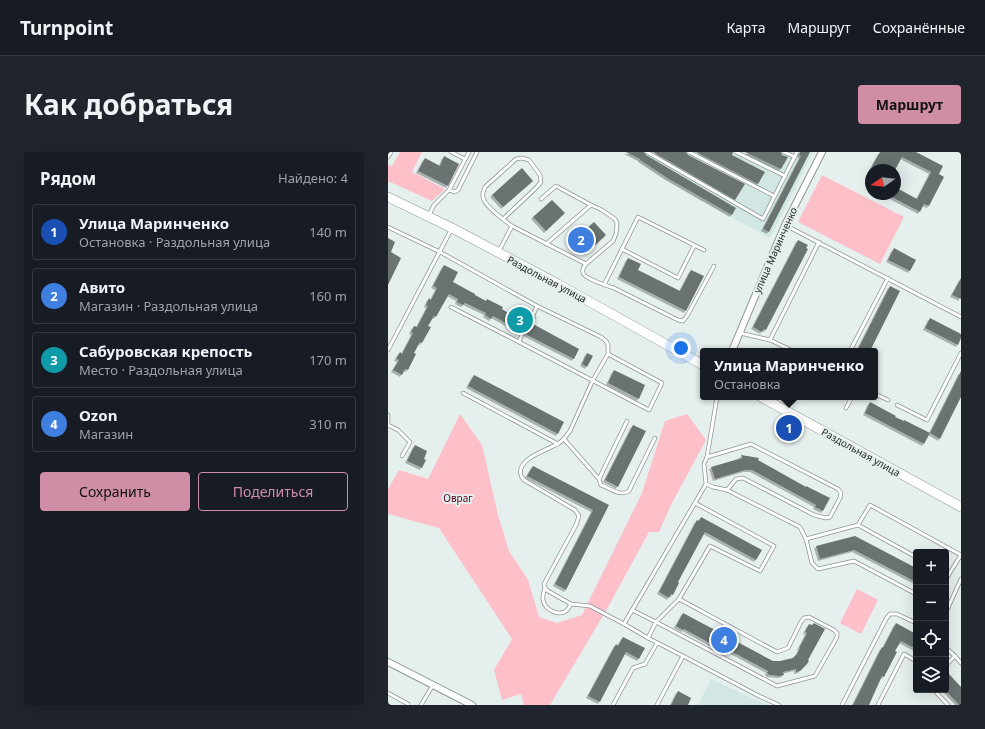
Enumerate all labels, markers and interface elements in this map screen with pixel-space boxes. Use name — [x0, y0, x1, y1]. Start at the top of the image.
text: Turnpoint — [20, 15, 113, 41]
text: Карта — [726, 18, 765, 37]
text: Маршрут — [787, 18, 851, 37]
text: Сохранённые — [873, 18, 965, 37]
text: Как добраться — [24, 85, 233, 123]
button: Маршрут — [858, 85, 961, 124]
north arrow — [865, 164, 901, 200]
text: Рядом — [40, 167, 96, 190]
text: Найдено: 4 — [278, 169, 348, 187]
street label: улица Маринченко — [750, 205, 800, 295]
text: Улица Маринченко — [79, 213, 229, 233]
text: 1 — [50, 223, 58, 241]
text: 140 m — [309, 223, 347, 241]
pin: 2 — [568, 225, 594, 255]
text: Остановка · Раздольная улица — [79, 233, 270, 251]
street label: Раздольная улица — [505, 252, 589, 306]
text: Авито — [79, 277, 125, 297]
text: 2 — [50, 287, 58, 305]
text: 160 m — [309, 287, 347, 305]
text: Магазин · Раздольная улица — [79, 297, 258, 315]
pin: 3 — [507, 305, 533, 335]
your location — [671, 338, 691, 358]
text: Сабуровская крепость — [79, 341, 252, 361]
popup — [700, 348, 878, 400]
text: 3 — [50, 351, 58, 369]
text: 170 m — [309, 351, 347, 369]
text: Улица Маринченко — [714, 355, 864, 375]
text: Место · Раздольная улица — [79, 361, 243, 379]
text: Остановка — [714, 375, 781, 393]
text: Ozon — [79, 405, 117, 425]
pin: 1 — [776, 413, 802, 443]
text: 4 — [50, 415, 58, 433]
text: 310 m — [309, 415, 347, 433]
text: Магазин — [79, 425, 133, 443]
street label: Раздольная улица — [819, 425, 903, 479]
button: Сохранить — [40, 472, 190, 511]
button: Поделиться — [198, 472, 348, 511]
park label: Овраг — [443, 491, 473, 505]
map controls — [913, 549, 949, 693]
button: + — [913, 549, 949, 585]
button: − — [913, 585, 949, 621]
button: locate — [913, 621, 949, 657]
pin: 4 — [711, 625, 737, 655]
button: layers — [913, 657, 949, 693]

